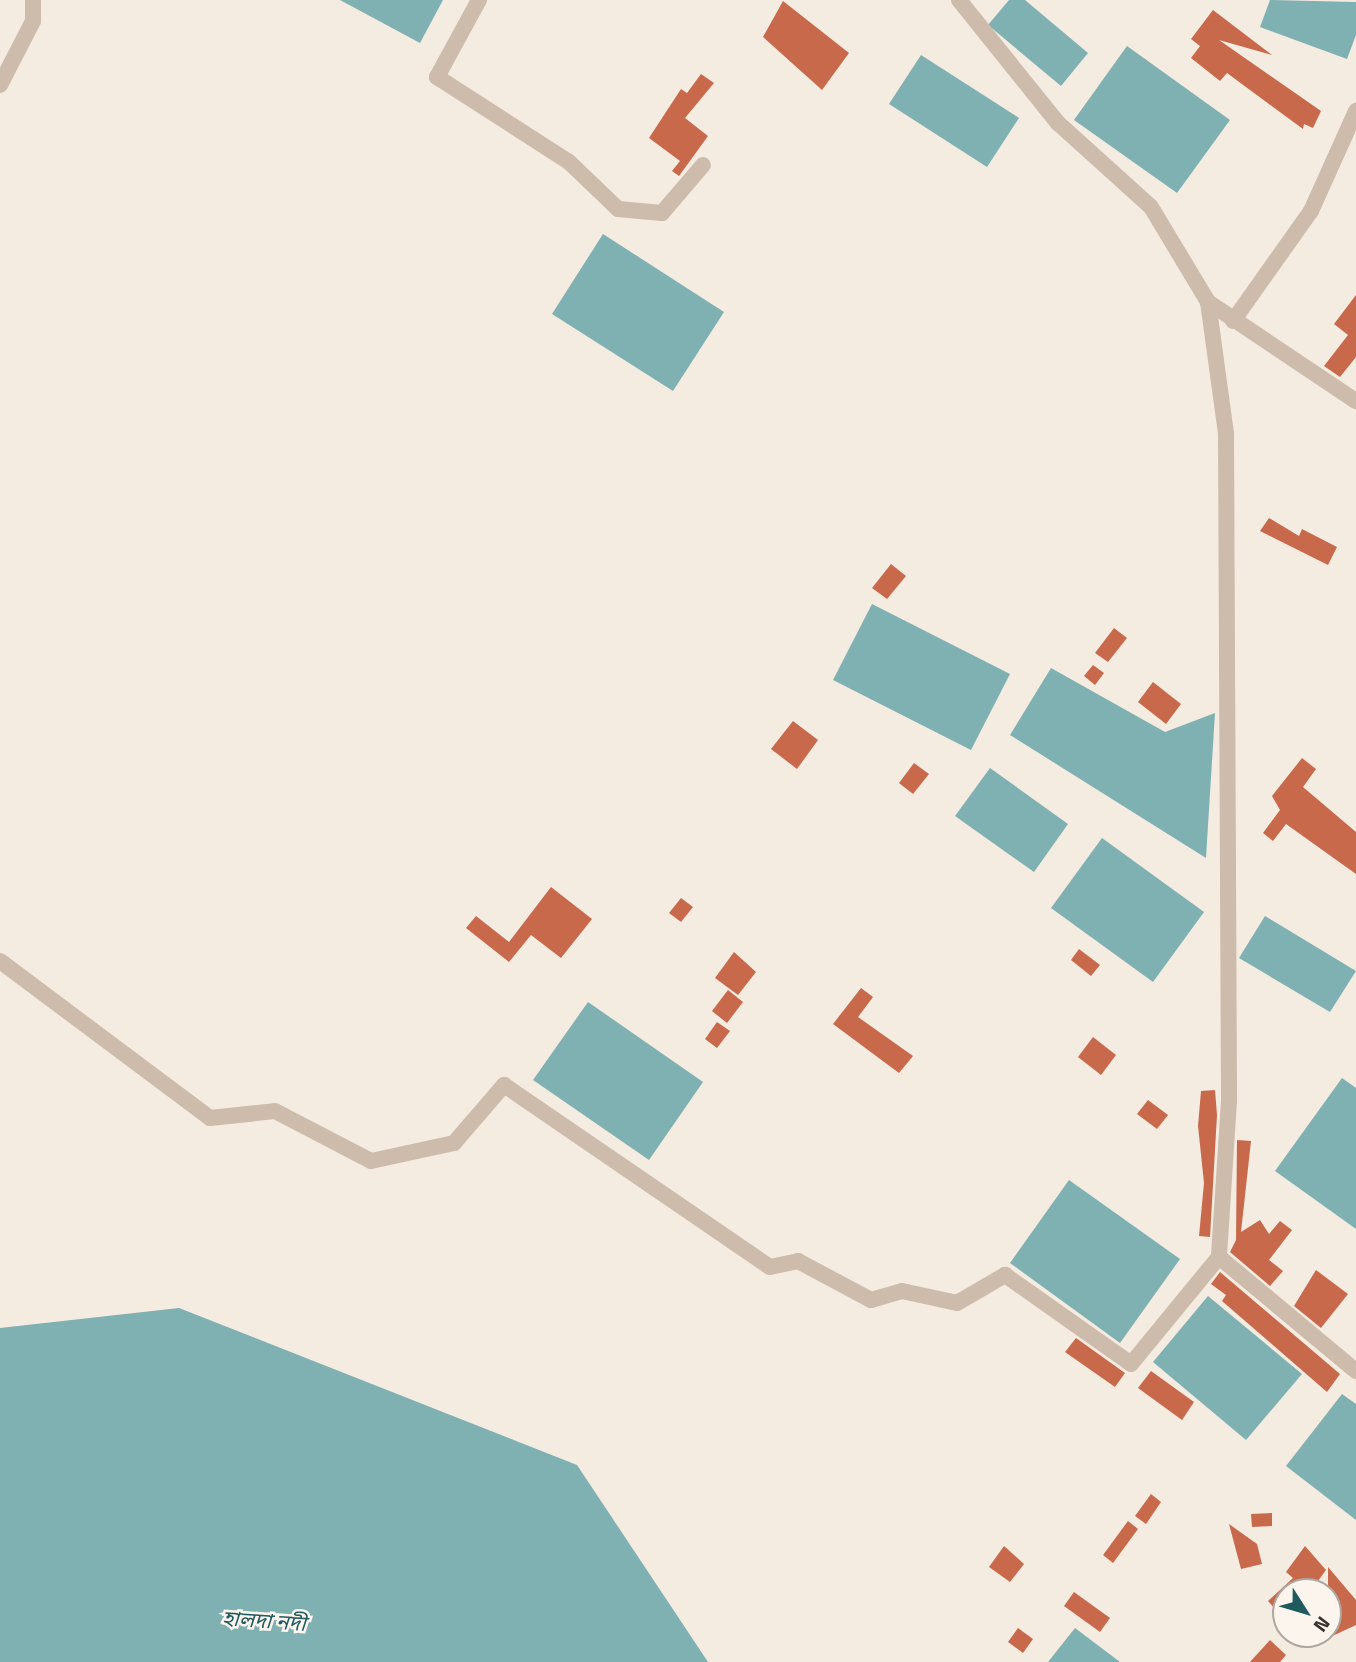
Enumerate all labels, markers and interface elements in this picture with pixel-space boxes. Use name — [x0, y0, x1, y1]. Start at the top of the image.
north arrow — [1272, 1578, 1342, 1648]
water label: হালদা নদী — [221, 1605, 307, 1635]
text: N — [1307, 1611, 1338, 1639]

